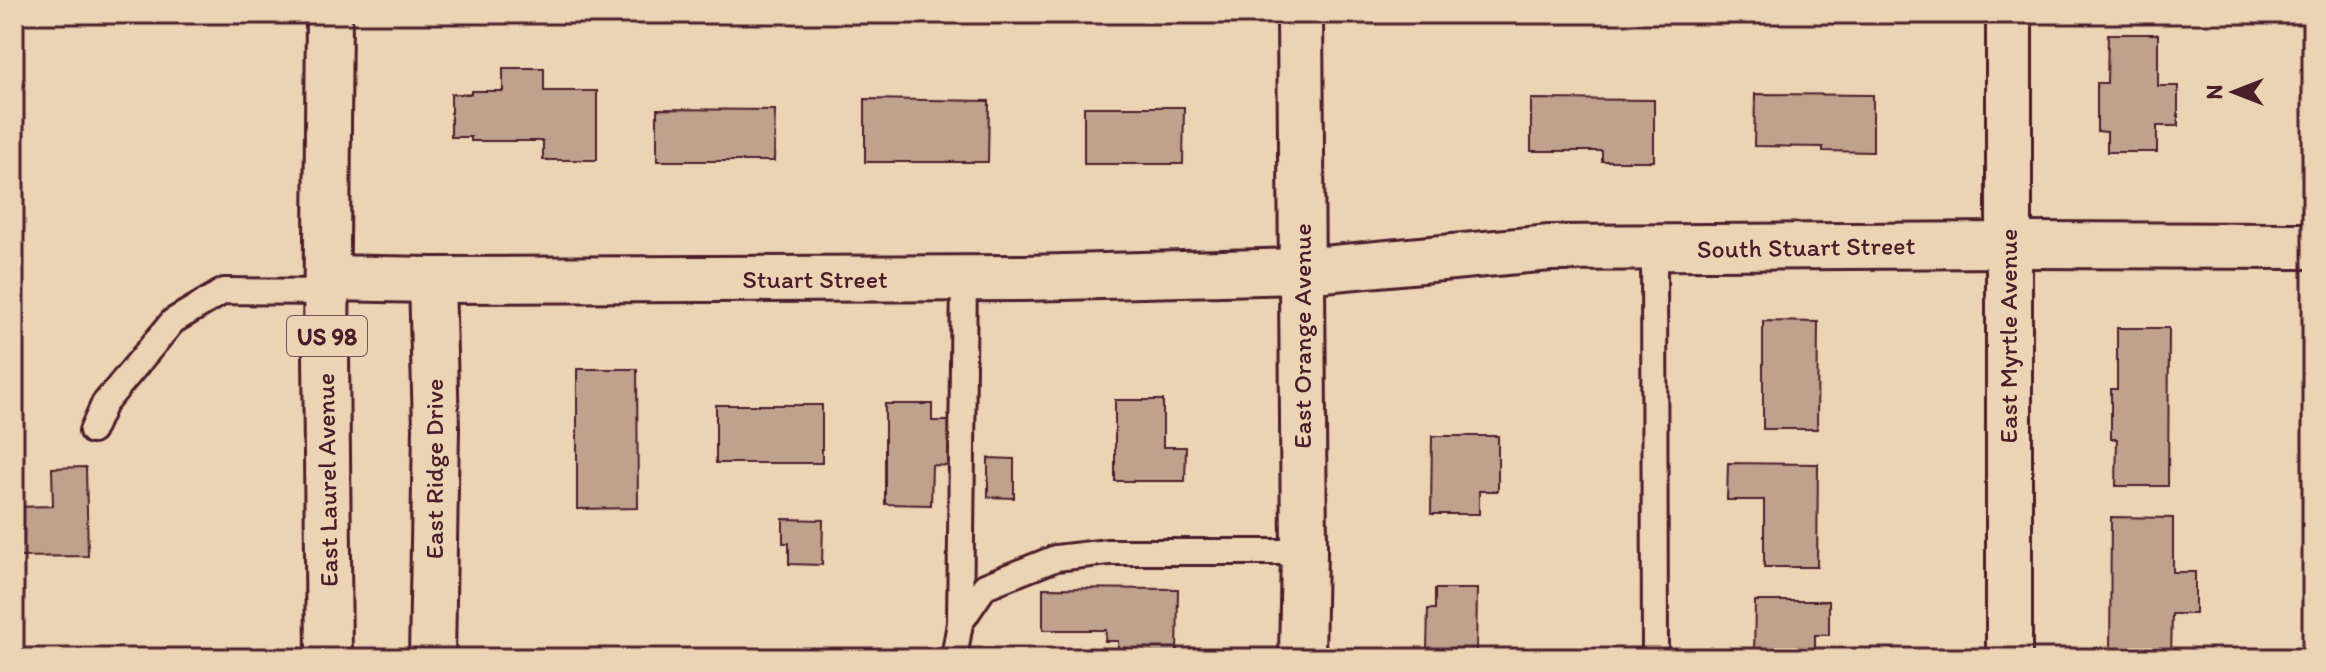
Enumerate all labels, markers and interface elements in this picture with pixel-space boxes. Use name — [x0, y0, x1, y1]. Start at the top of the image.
north arrow — [2194, 52, 2274, 132]
text: N — [2201, 85, 2228, 99]
street label: East Orange Avenue — [1286, 223, 1318, 449]
street label: South Stuart Street — [1696, 229, 1916, 265]
street label: East Myrtle Avenue — [1992, 229, 2024, 443]
street label: Stuart Street — [742, 263, 888, 295]
road number: US 98 — [287, 316, 367, 356]
street label: East Laurel Avenue — [309, 373, 345, 587]
street label: East Ridge Drive — [418, 379, 450, 559]

